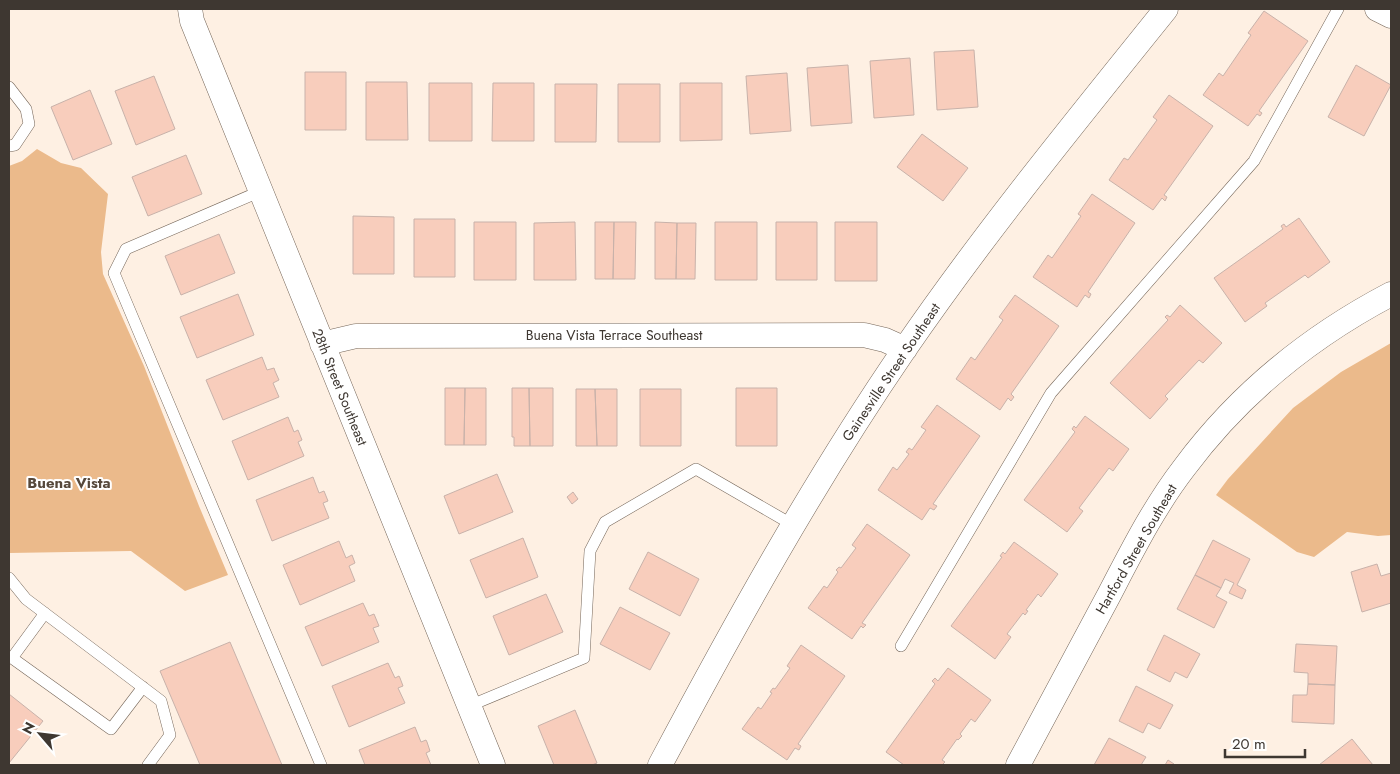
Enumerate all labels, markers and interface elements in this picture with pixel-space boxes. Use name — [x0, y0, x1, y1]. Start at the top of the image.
street label: Gainesville Street Southeast — [837, 298, 945, 445]
street label: Buena Vista Terrace Southeast — [526, 325, 703, 345]
street label: 28th Street Southeast — [307, 326, 373, 449]
district label: Buena Vista — [27, 472, 111, 494]
street label: Hartford Street Southeast — [1090, 480, 1182, 618]
north arrow — [15, 709, 65, 759]
text: N — [17, 718, 40, 738]
scale bar — [1225, 726, 1305, 758]
text: 20 m — [1232, 733, 1266, 755]

